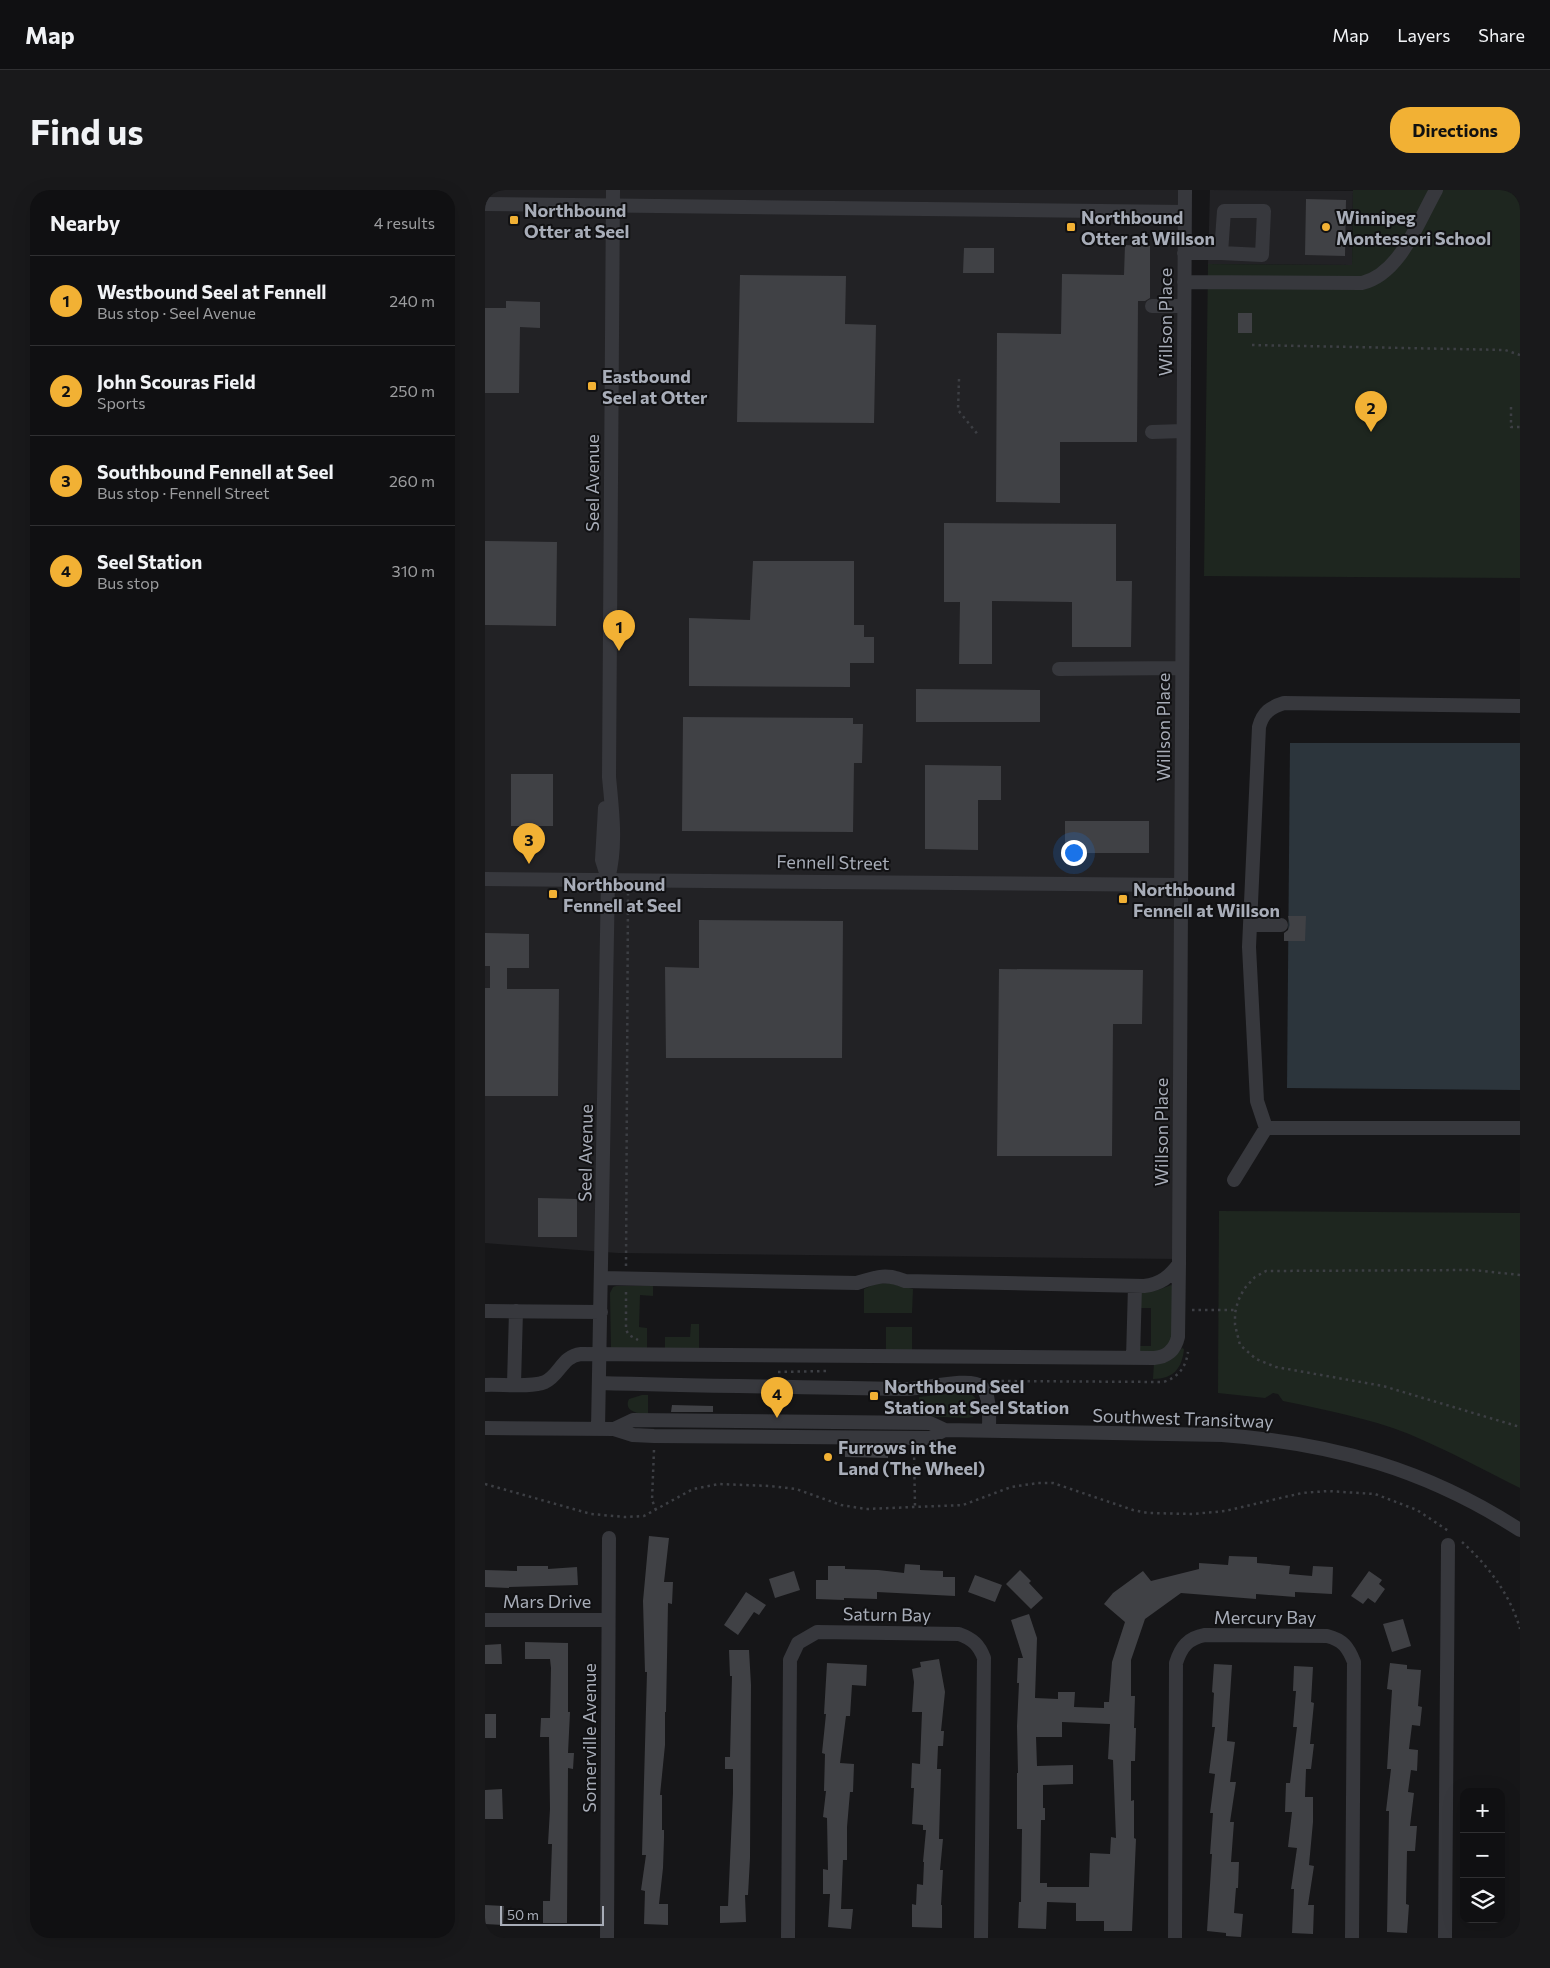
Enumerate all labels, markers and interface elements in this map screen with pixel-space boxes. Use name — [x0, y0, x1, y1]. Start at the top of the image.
text: Map — [25, 20, 75, 49]
text: Map — [1332, 24, 1369, 46]
text: Layers — [1397, 24, 1450, 46]
text: Share — [1478, 24, 1525, 46]
button: Directions — [1390, 107, 1520, 153]
text: Find us — [30, 109, 144, 152]
place label: Northbound Otter at Seel — [524, 199, 629, 242]
place label: Northbound Otter at Willson — [1081, 206, 1215, 249]
place label: Winnipeg Montessori School — [1336, 206, 1491, 249]
text: Nearby — [50, 210, 120, 235]
text: 4 results — [374, 213, 435, 232]
marker: Northbound Otter at Seel — [508, 214, 520, 226]
marker: Northbound Otter at Willson — [1065, 221, 1077, 233]
marker: Winnipeg Montessori School — [1320, 221, 1332, 233]
street label: Willson Place — [1154, 268, 1176, 376]
text: Westbound Seel at Fennell — [97, 280, 327, 303]
text: 1 — [62, 291, 70, 310]
text: 240 m — [389, 291, 435, 310]
text: Bus stop · Seel Avenue — [97, 303, 256, 322]
place label: Eastbound Seel at Otter — [602, 365, 708, 408]
text: John Scouras Field — [97, 370, 256, 393]
marker: Eastbound Seel at Otter — [586, 380, 598, 392]
text: 2 — [61, 381, 71, 400]
text: 250 m — [389, 381, 435, 400]
pin: 2 — [1355, 391, 1387, 432]
text: Sports — [97, 393, 146, 412]
street label: Seel Avenue — [581, 434, 603, 532]
text: Southbound Fennell at Seel — [97, 460, 334, 483]
text: 3 — [61, 471, 71, 490]
text: 260 m — [389, 471, 435, 490]
text: Bus stop · Fennell Street — [97, 483, 270, 502]
text: Seel Station — [97, 550, 202, 573]
text: 4 — [61, 561, 71, 580]
text: 310 m — [392, 561, 435, 580]
text: Bus stop — [97, 573, 159, 592]
pin: 1 — [603, 610, 635, 651]
street label: Willson Place — [1152, 673, 1174, 781]
pin: 3 — [513, 823, 545, 864]
your location — [1061, 840, 1087, 866]
street label: Fennell Street — [776, 850, 890, 874]
place label: Northbound Fennell at Seel — [563, 873, 681, 916]
place label: Northbound Fennell at Willson — [1133, 878, 1280, 921]
marker: Northbound Fennell at Seel — [547, 888, 559, 900]
marker: Northbound Fennell at Willson — [1117, 893, 1129, 905]
street label: Willson Place — [1150, 1078, 1172, 1186]
street label: Seel Avenue — [573, 1104, 597, 1202]
place label: Northbound Seel Station at Seel Station — [884, 1375, 1069, 1418]
pin: 4 — [761, 1377, 793, 1418]
marker: Northbound Seel Station at Seel Station — [868, 1390, 880, 1402]
street label: Southwest Transitway — [1092, 1404, 1274, 1432]
place label: Furrows in the Land (The Wheel) — [838, 1436, 985, 1479]
marker: Furrows in the Land (The Wheel) — [822, 1451, 834, 1463]
street label: Mars Drive — [503, 1590, 591, 1612]
street label: Saturn Bay — [843, 1602, 931, 1626]
street label: Mercury Bay — [1214, 1606, 1316, 1628]
street label: Somerville Avenue — [578, 1663, 600, 1813]
map controls — [1460, 1788, 1505, 1923]
button: + — [1460, 1788, 1505, 1833]
button: − — [1460, 1833, 1505, 1878]
button: layers — [1460, 1878, 1505, 1923]
scale bar — [500, 1903, 604, 1926]
text: 50 m — [507, 1906, 539, 1923]

